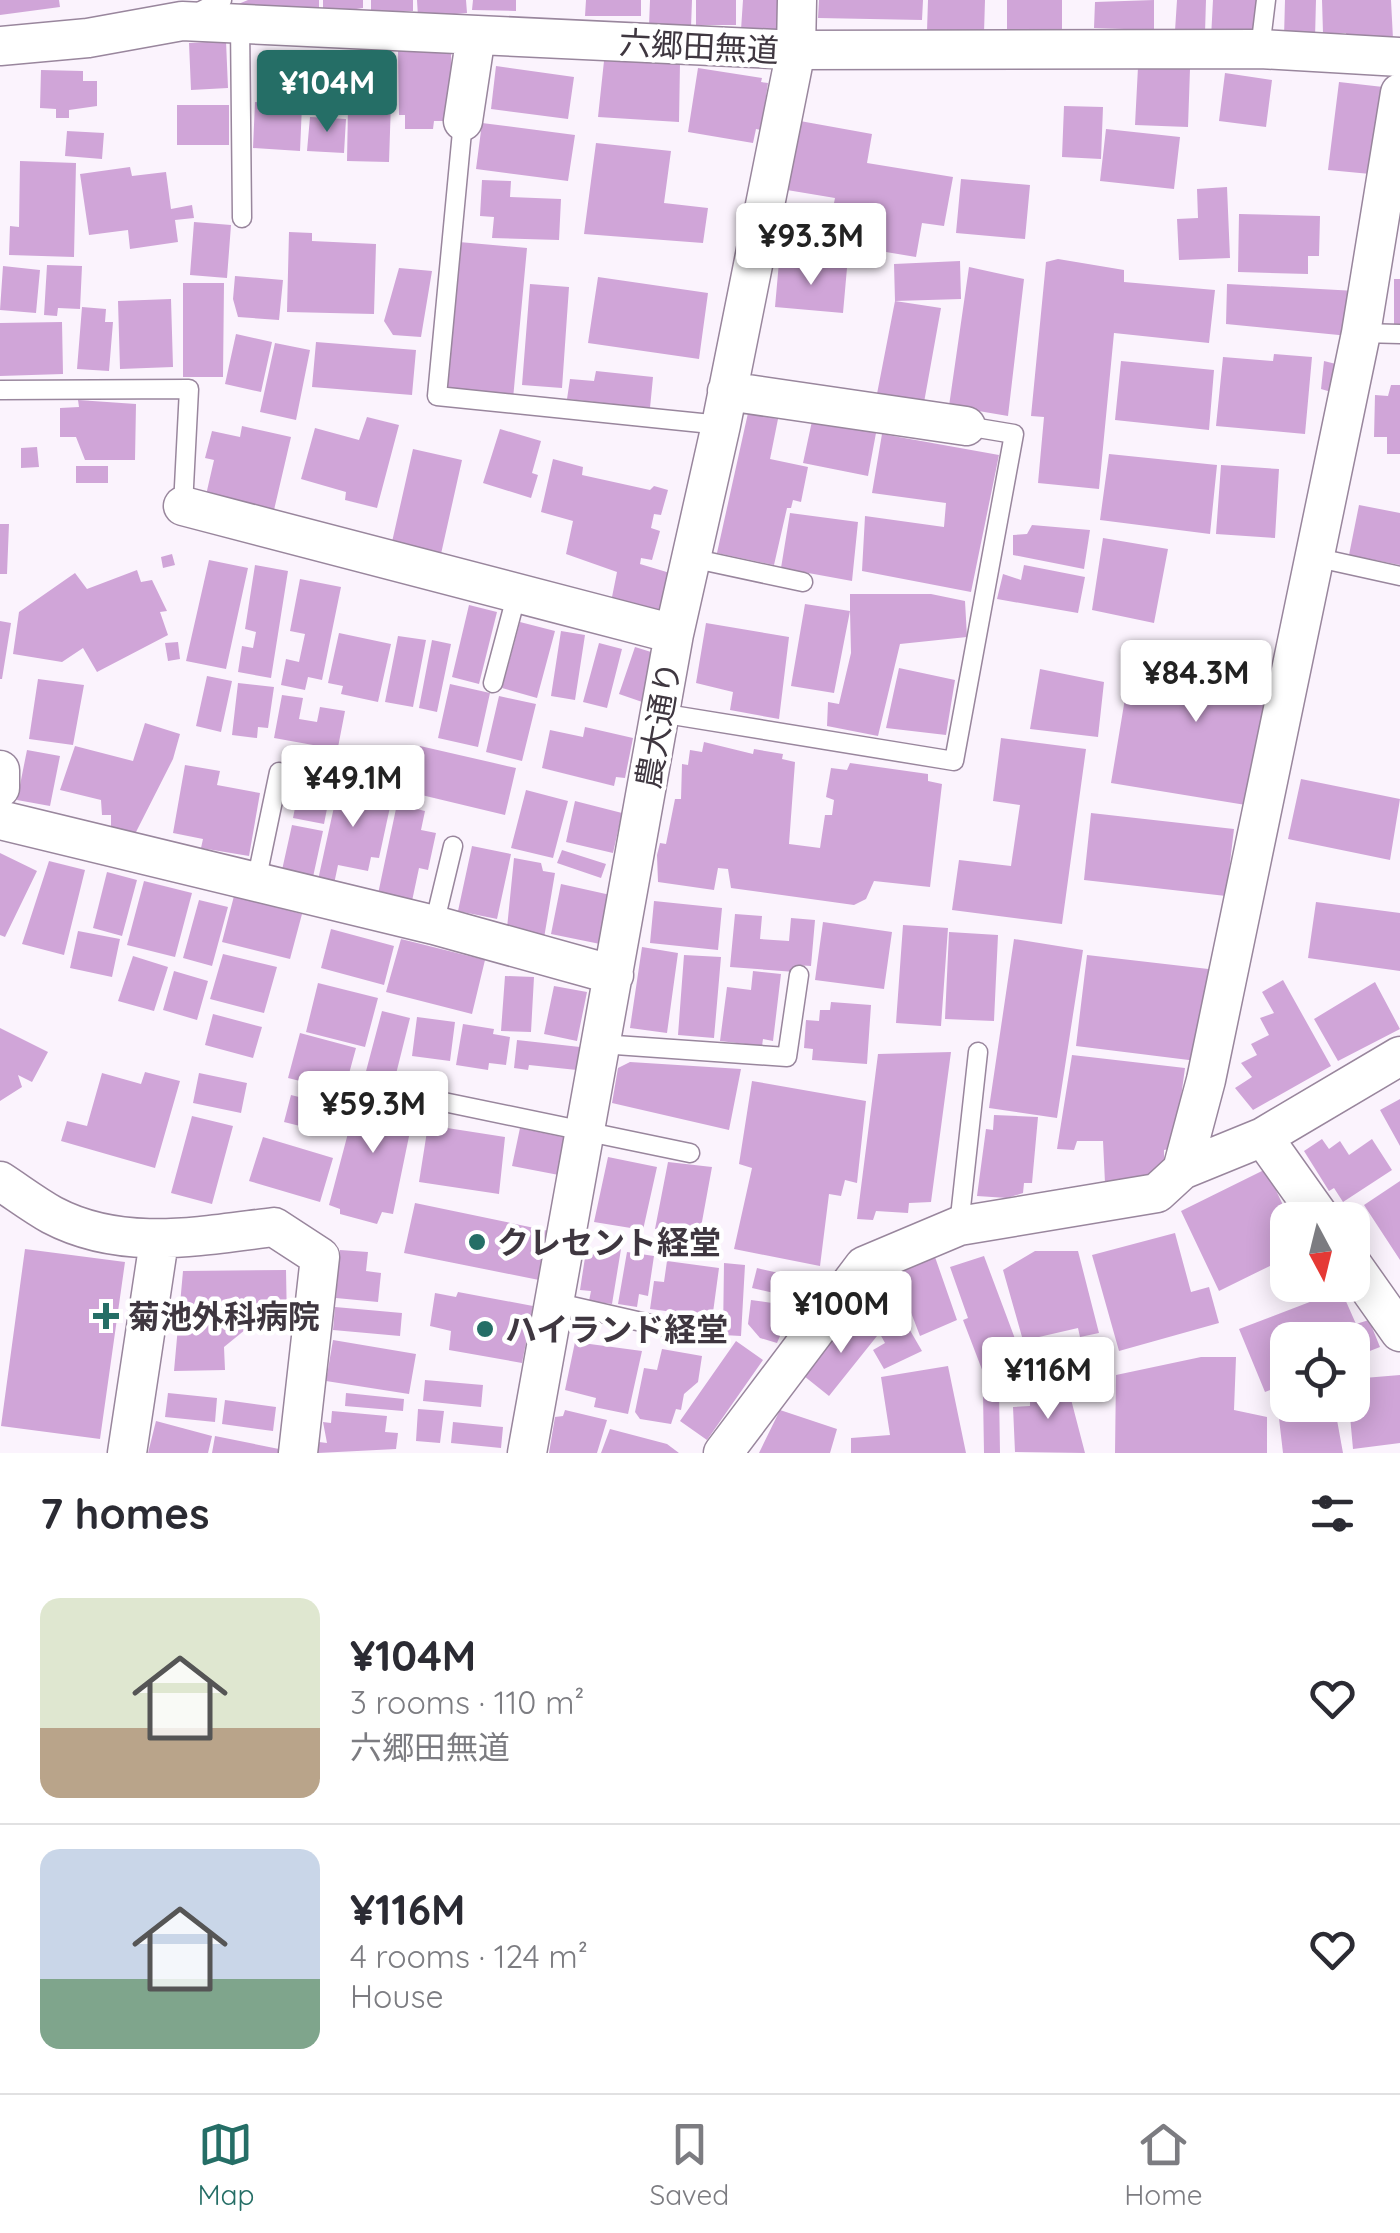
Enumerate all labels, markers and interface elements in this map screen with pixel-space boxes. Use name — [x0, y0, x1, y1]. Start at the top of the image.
street label: 六郷田無道 — [618, 22, 780, 70]
pin: ¥104M — [257, 50, 397, 135]
text: ¥104M — [279, 62, 375, 102]
pin: ¥93.3M — [730, 203, 892, 288]
text: ¥93.3M — [758, 215, 864, 255]
pin: ¥84.3M — [1115, 640, 1277, 725]
text: ¥84.3M — [1143, 652, 1249, 692]
street label: 農大通り — [627, 658, 689, 792]
pin: ¥49.1M — [272, 745, 434, 830]
text: ¥49.1M — [303, 757, 403, 797]
pin: ¥59.3M — [292, 1071, 454, 1156]
text: ¥59.3M — [320, 1083, 426, 1123]
north arrow — [1270, 1202, 1370, 1302]
map controls — [1270, 1202, 1370, 1422]
place label: クレセント経堂 — [497, 1222, 721, 1262]
marker: クレセント経堂 — [466, 1231, 488, 1253]
pin: ¥100M — [771, 1271, 911, 1356]
text: ¥100M — [792, 1283, 890, 1323]
place label: 菊池外科病院 — [128, 1296, 320, 1336]
marker: 菊池外科病院 — [93, 1303, 119, 1329]
place label: ハイランド経堂 — [505, 1309, 728, 1349]
marker: ハイランド経堂 — [474, 1318, 496, 1340]
button: locate — [1270, 1322, 1370, 1422]
pin: ¥116M — [978, 1337, 1118, 1422]
text: ¥116M — [1004, 1349, 1092, 1389]
icon: filters — [1305, 1486, 1360, 1541]
text: 7 homes — [40, 1487, 209, 1540]
text: ¥104M — [350, 1629, 476, 1682]
icon: home — [120, 1638, 240, 1758]
icon: heart — [1305, 1671, 1360, 1726]
text: 3 rooms · 110 m² — [350, 1682, 584, 1722]
text: 六郷田無道 — [350, 1727, 510, 1767]
text: ¥116M — [350, 1883, 465, 1936]
icon: home — [120, 1889, 240, 2009]
icon: heart — [1305, 1922, 1360, 1977]
text: 4 rooms · 124 m² — [350, 1936, 588, 1976]
text: House — [350, 1976, 444, 2016]
tab: Map — [197, 2117, 255, 2212]
tab: Saved — [649, 2117, 729, 2212]
tab: Home — [1124, 2117, 1203, 2212]

